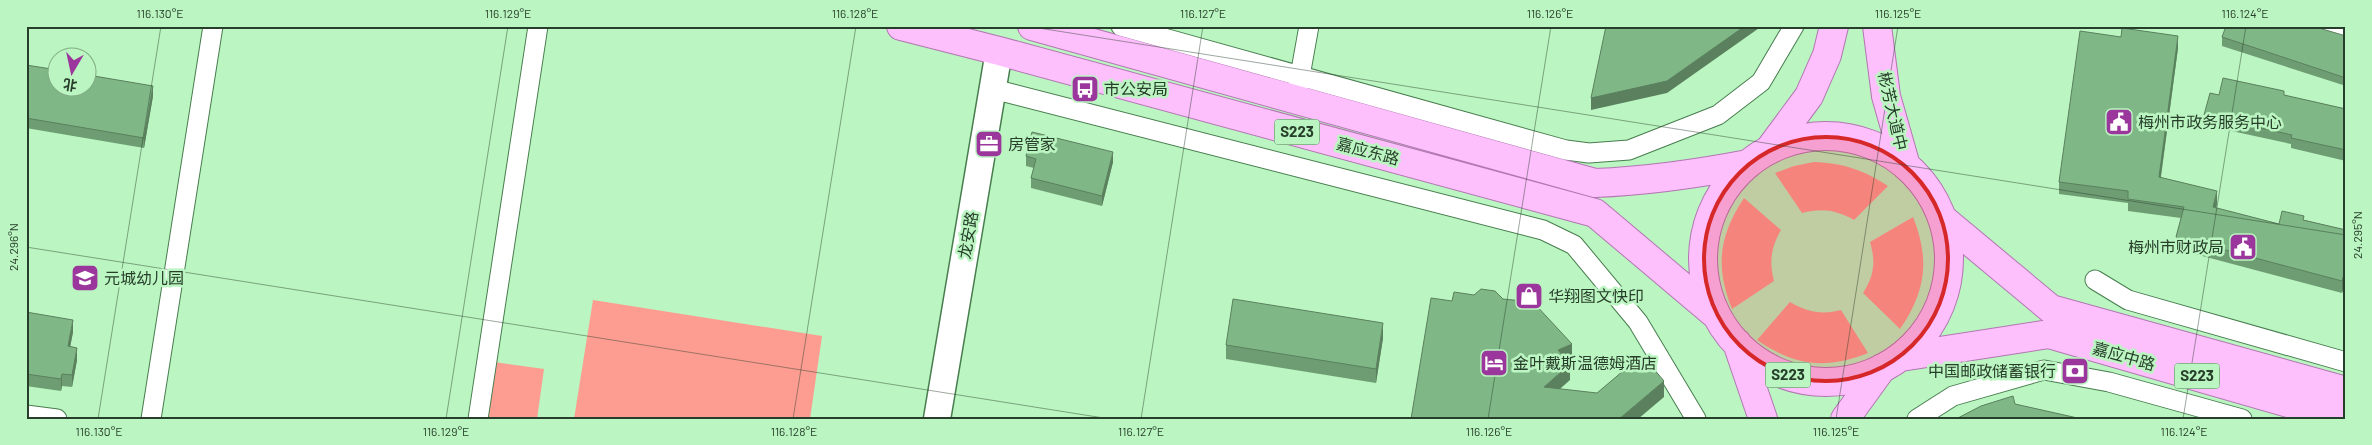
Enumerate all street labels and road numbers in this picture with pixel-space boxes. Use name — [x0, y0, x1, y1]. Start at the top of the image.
street label: 彬芳大道中 — [1875, 70, 1912, 152]
road number: S223 — [1274, 120, 1320, 144]
street label: 嘉应东路 — [1335, 133, 1402, 168]
street label: 龙安路 — [954, 210, 981, 260]
street label: 嘉应中路 — [2091, 338, 2158, 373]
road number: S223 — [1766, 362, 1810, 388]
road number: S223 — [2174, 364, 2220, 388]

